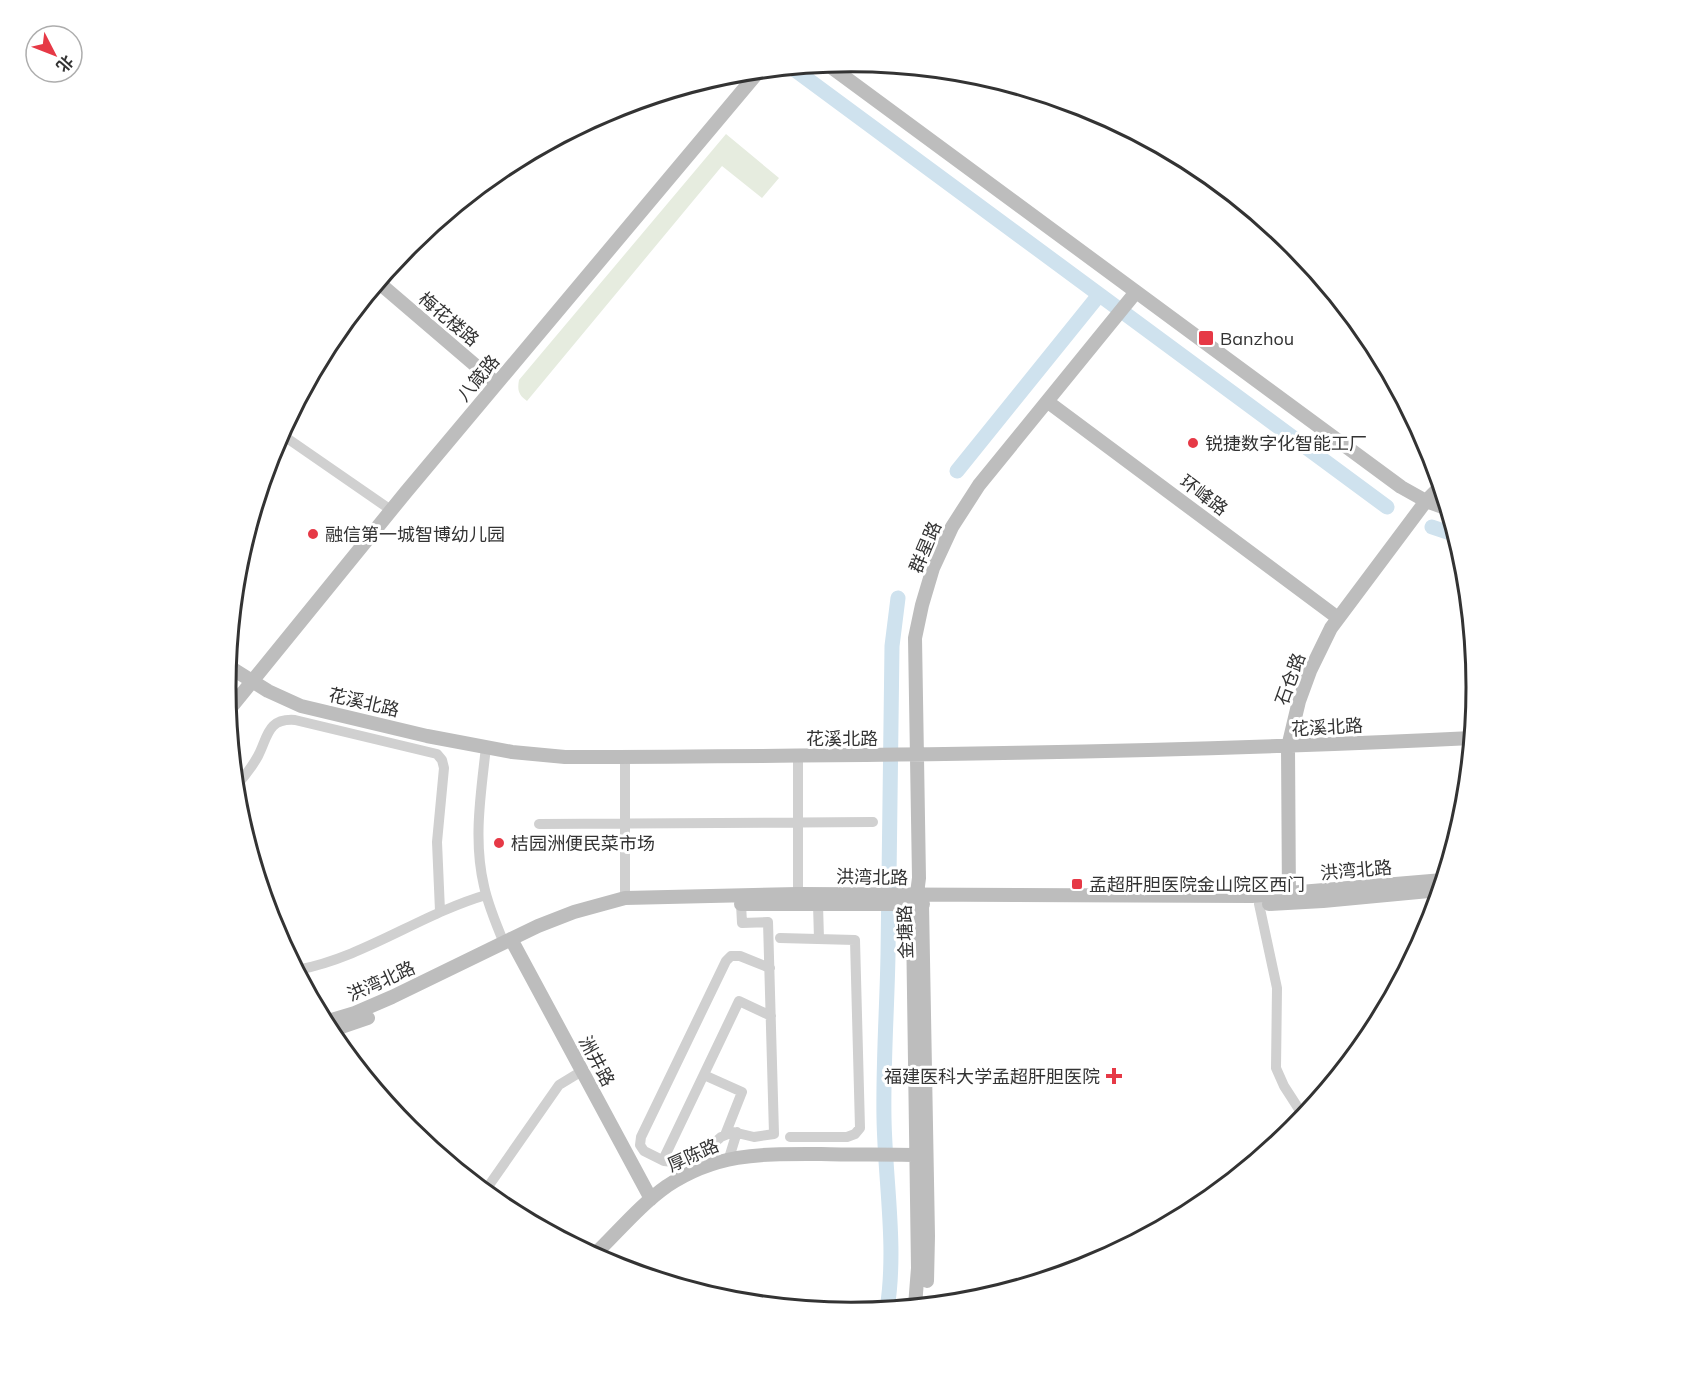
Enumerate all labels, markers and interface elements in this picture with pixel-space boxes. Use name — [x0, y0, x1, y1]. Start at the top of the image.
north arrow — [24, 24, 84, 84]
text: 北 — [52, 51, 78, 77]
street label: 梅花楼路 — [414, 287, 484, 351]
place label: Banzhou — [1220, 327, 1294, 350]
marker: Banzhou — [1197, 329, 1215, 347]
street label: 八箴路 — [452, 350, 504, 406]
place label: 锐捷数字化智能工厂 — [1205, 432, 1367, 455]
marker: 锐捷数字化智能工厂 — [1186, 436, 1200, 450]
street label: 环峰路 — [1176, 470, 1232, 520]
street label: 群星路 — [904, 518, 946, 576]
place label: 融信第一城智博幼儿园 — [325, 523, 505, 546]
marker: 融信第一城智博幼儿园 — [306, 527, 320, 541]
street label: 石仓路 — [1270, 650, 1310, 708]
street label: 花溪北路 — [326, 683, 402, 721]
street label: 花溪北路 — [1290, 714, 1364, 740]
street label: 花溪北路 — [806, 727, 878, 750]
place label: 桔园洲便民菜市场 — [511, 832, 655, 855]
marker: 桔园洲便民菜市场 — [492, 836, 506, 850]
street label: 洪湾北路 — [1319, 855, 1393, 885]
street label: 洪湾北路 — [836, 865, 908, 889]
place label: 孟超肝胆医院金山院区西门 — [1089, 873, 1305, 896]
marker: 孟超肝胆医院金山院区西门 — [1070, 877, 1084, 891]
street label: 金塘路 — [893, 905, 917, 959]
street label: 洪湾北路 — [343, 956, 419, 1006]
street label: 洲井路 — [574, 1032, 620, 1090]
place label: 福建医科大学孟超肝胆医院 — [884, 1065, 1100, 1088]
marker: 福建医科大学孟超肝胆医院 — [1105, 1067, 1123, 1085]
street label: 厚陈路 — [664, 1134, 722, 1176]

